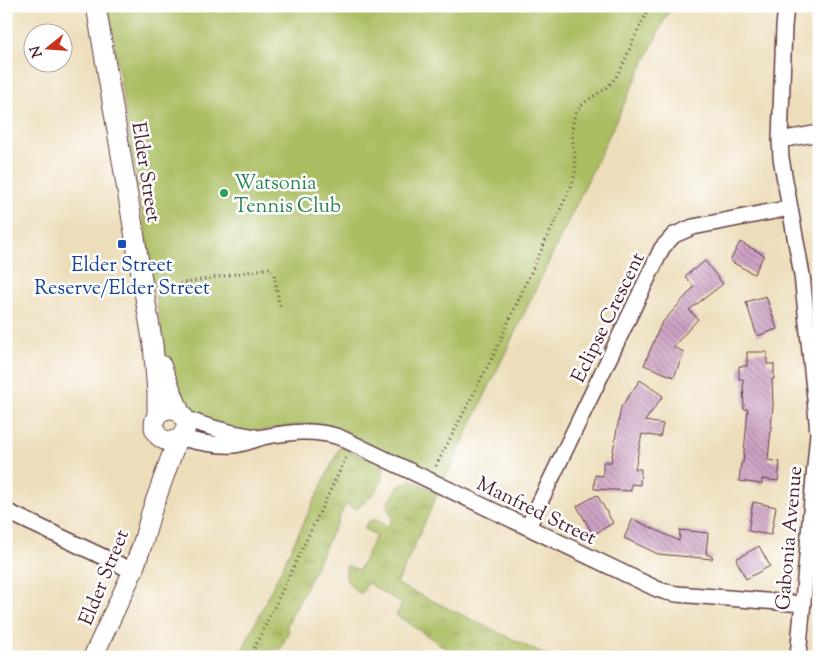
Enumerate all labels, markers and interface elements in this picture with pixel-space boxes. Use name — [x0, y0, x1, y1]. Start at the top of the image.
north arrow — [22, 22, 72, 72]
text: N — [26, 43, 49, 59]
street label: Elder Street — [122, 120, 167, 225]
place label: Watsonia Tennis Club — [234, 170, 341, 222]
marker: Watsonia Tennis Club — [218, 187, 230, 199]
marker: Elder Street Reserve/Elder Street — [116, 238, 128, 250]
street label: Eclipse Crescent — [565, 248, 653, 388]
place label: Elder Street Reserve/Elder Street — [34, 252, 210, 304]
street label: Gabonia Avenue — [770, 465, 811, 612]
street label: Manfred Street — [471, 471, 601, 554]
street label: Elder Street — [73, 525, 138, 630]

